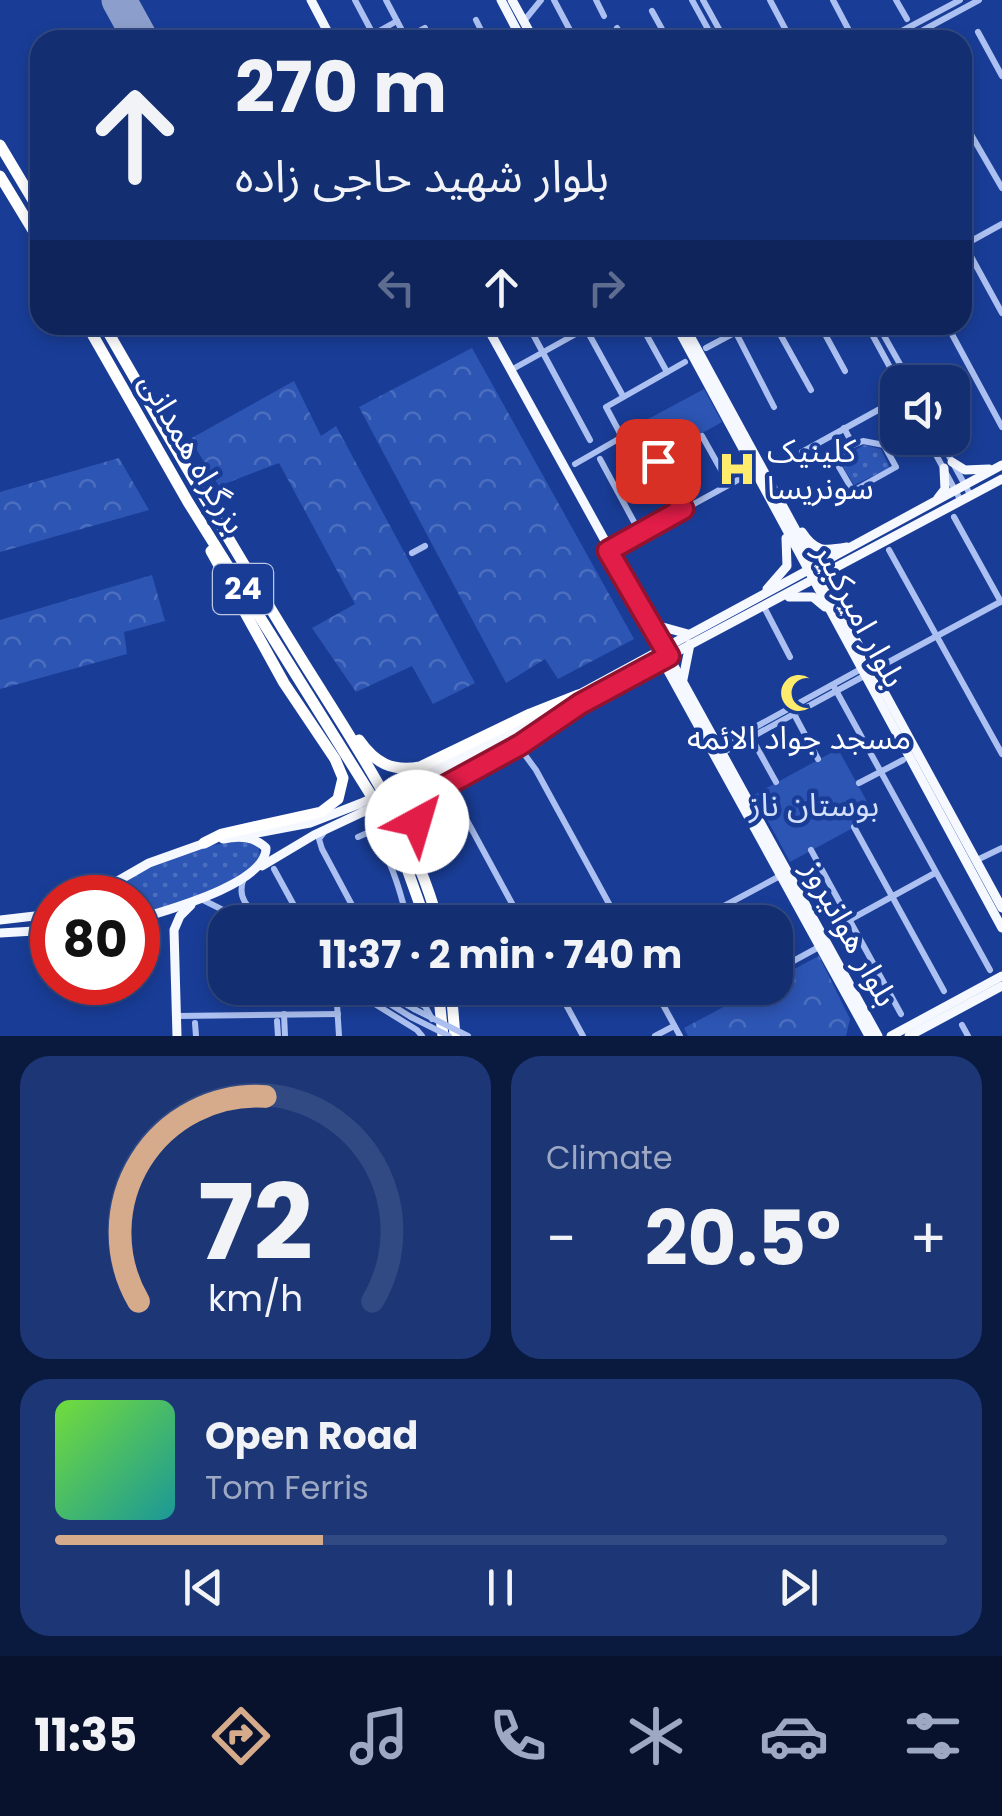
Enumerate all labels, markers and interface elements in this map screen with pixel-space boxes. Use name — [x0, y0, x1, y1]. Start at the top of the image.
text: 270 m — [235, 38, 447, 137]
icon: ahead — [70, 70, 200, 200]
text: بلوار شهید حاجی زاده — [235, 145, 609, 208]
icon: left — [369, 260, 424, 315]
icon: ahead — [474, 260, 529, 315]
icon: right — [579, 260, 634, 315]
street label: بزرگراه همدانی — [129, 364, 258, 542]
map controls — [880, 365, 970, 455]
button: sound — [880, 365, 970, 455]
pin — [616, 419, 701, 504]
place label: کلینیک سونریسا — [767, 428, 874, 510]
icon: arrive — [631, 434, 686, 489]
hospital icon: کلینیک سونریسا — [716, 448, 758, 490]
street label: بلوار امیرکبیر — [803, 534, 917, 695]
road number: 24 — [213, 564, 273, 614]
mosque icon: مسجد جواد الائمه — [778, 672, 820, 714]
place label: مسجد جواد الائمه — [687, 715, 911, 760]
position arrow — [365, 770, 469, 874]
park label: بوستان ناز — [748, 782, 879, 827]
street label: بلوار هوانیروز — [791, 850, 909, 1014]
speed limit sign: 80 — [30, 875, 160, 1005]
text: 11:37 · 2 min · 740 m — [319, 928, 682, 981]
text: Climate — [546, 1135, 673, 1180]
text: 72 — [198, 1150, 313, 1295]
text: 20.5° — [645, 1186, 841, 1291]
text: − — [546, 1200, 576, 1277]
text: + — [909, 1200, 947, 1277]
text: km/h — [208, 1273, 303, 1324]
text: Open Road — [205, 1409, 418, 1462]
text: Tom Ferris — [205, 1465, 369, 1510]
icon: previous — [176, 1560, 231, 1615]
icon: pause — [473, 1560, 528, 1615]
icon: next — [771, 1560, 826, 1615]
icon: directions — [206, 1701, 276, 1771]
icon: music — [344, 1701, 414, 1771]
icon: phone — [483, 1701, 553, 1771]
icon: climate — [621, 1701, 691, 1771]
icon: car — [759, 1701, 829, 1771]
icon: filters — [898, 1701, 968, 1771]
text: 11:35 — [34, 1704, 137, 1767]

